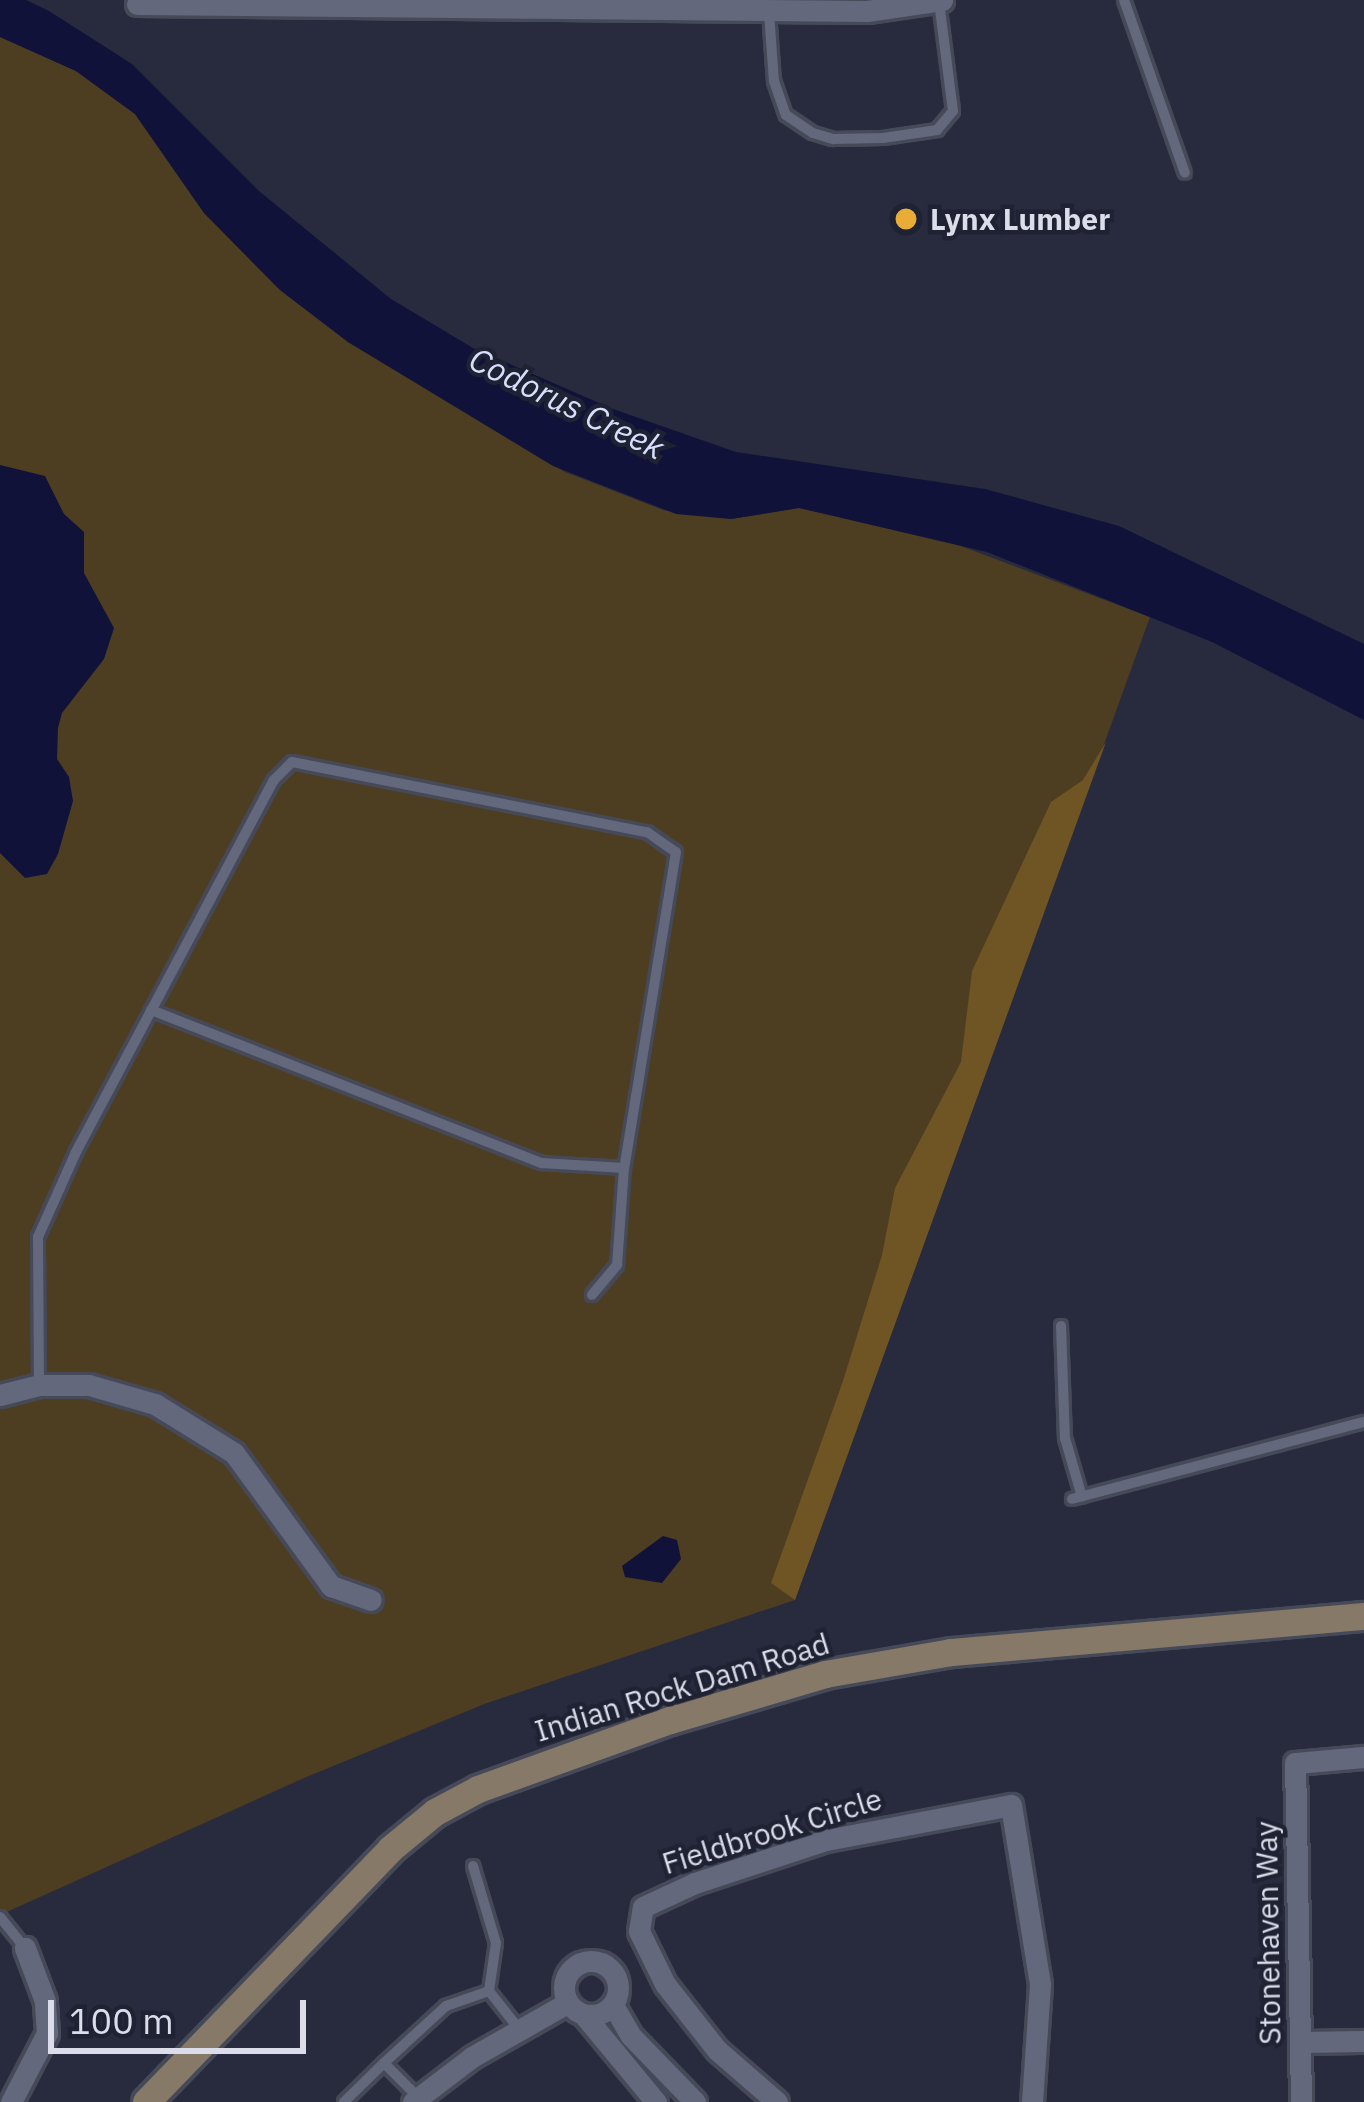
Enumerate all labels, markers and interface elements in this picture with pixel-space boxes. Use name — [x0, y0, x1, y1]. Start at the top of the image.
place label: Lynx Lumber — [930, 201, 1110, 237]
marker: Lynx Lumber — [893, 206, 919, 232]
water label: Codorus Creek — [463, 339, 671, 467]
street label: Indian Rock Dam Road — [530, 1625, 834, 1749]
street label: Fieldbrook Circle — [658, 1780, 886, 1882]
street label: Stonehaven Way — [1248, 1821, 1288, 2045]
scale bar — [54, 1976, 312, 2050]
text: 100 m — [69, 1997, 174, 2044]

